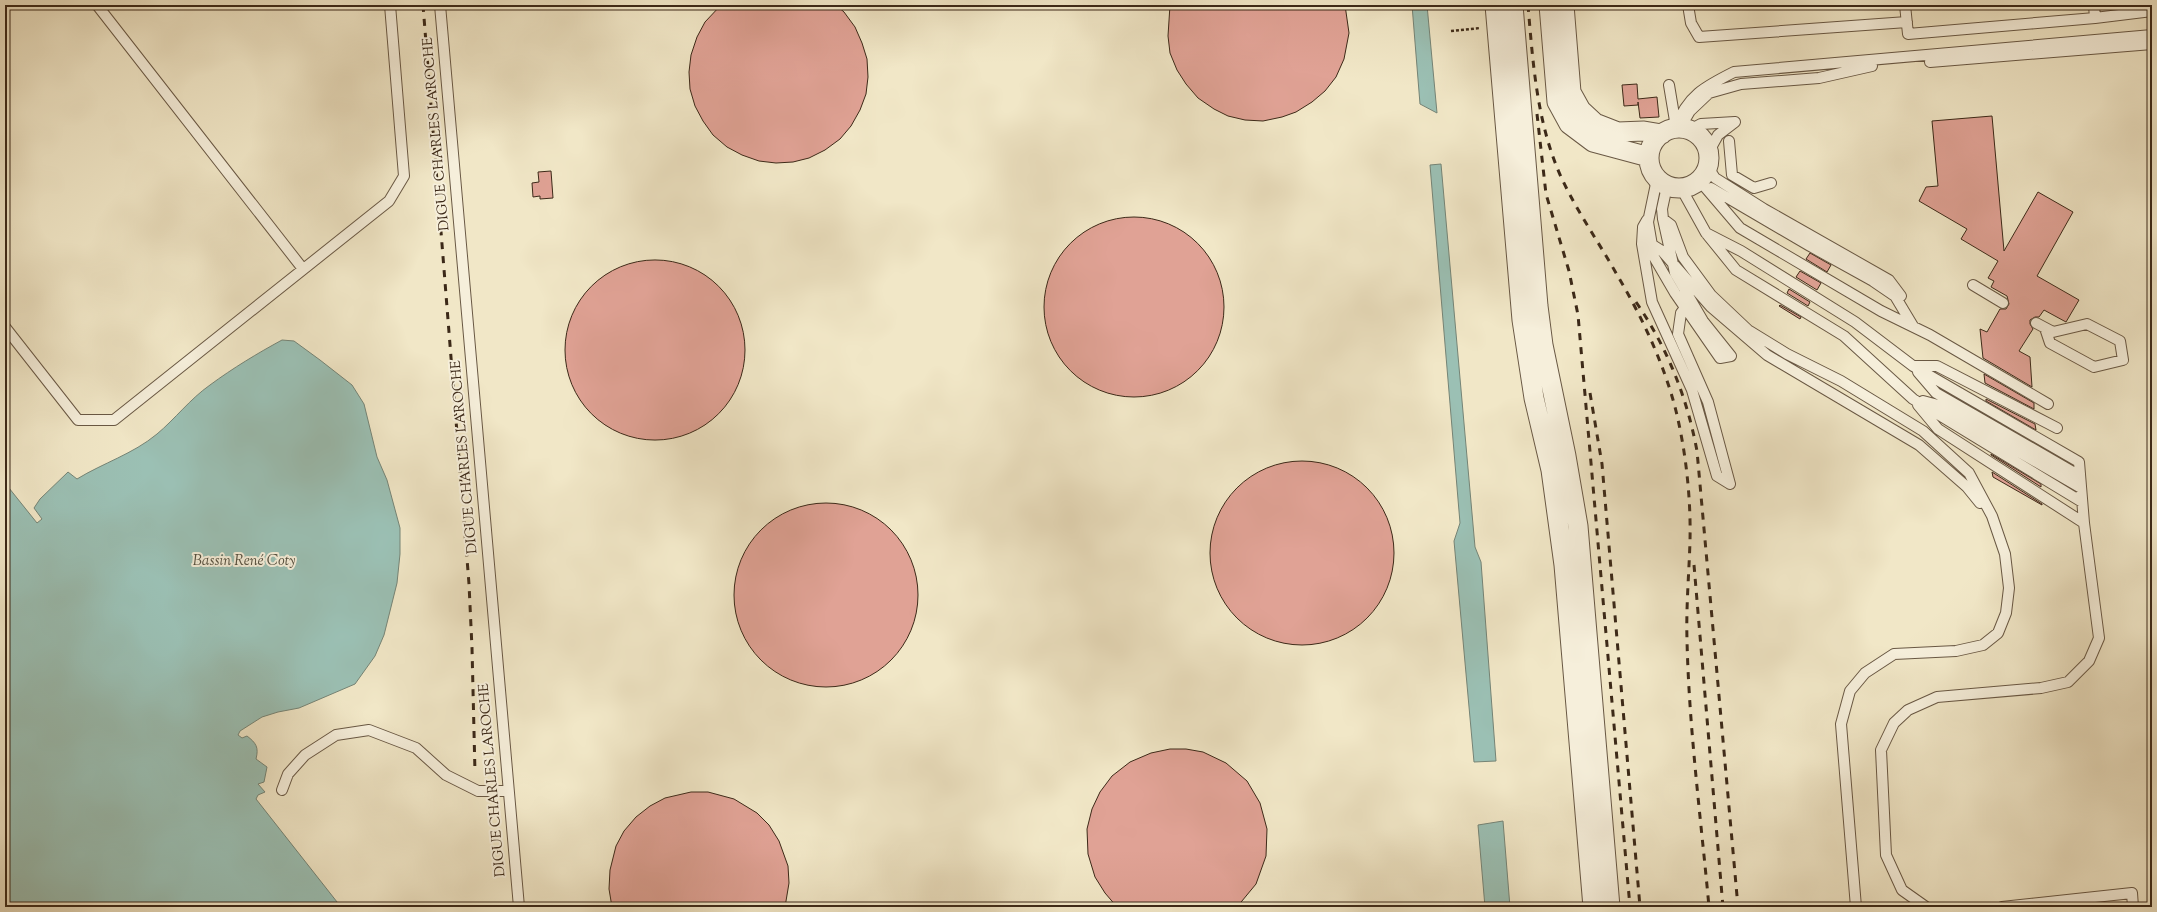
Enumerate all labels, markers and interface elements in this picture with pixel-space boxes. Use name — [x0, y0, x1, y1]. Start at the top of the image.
street label: DIGUE CHARLES LAROCHE — [419, 36, 455, 232]
street label: DIGUE CHARLES LAROCHE — [447, 359, 483, 555]
water label: Bassin René Coty — [193, 551, 295, 572]
street label: DIGUE CHARLES LAROCHE — [475, 682, 511, 878]

